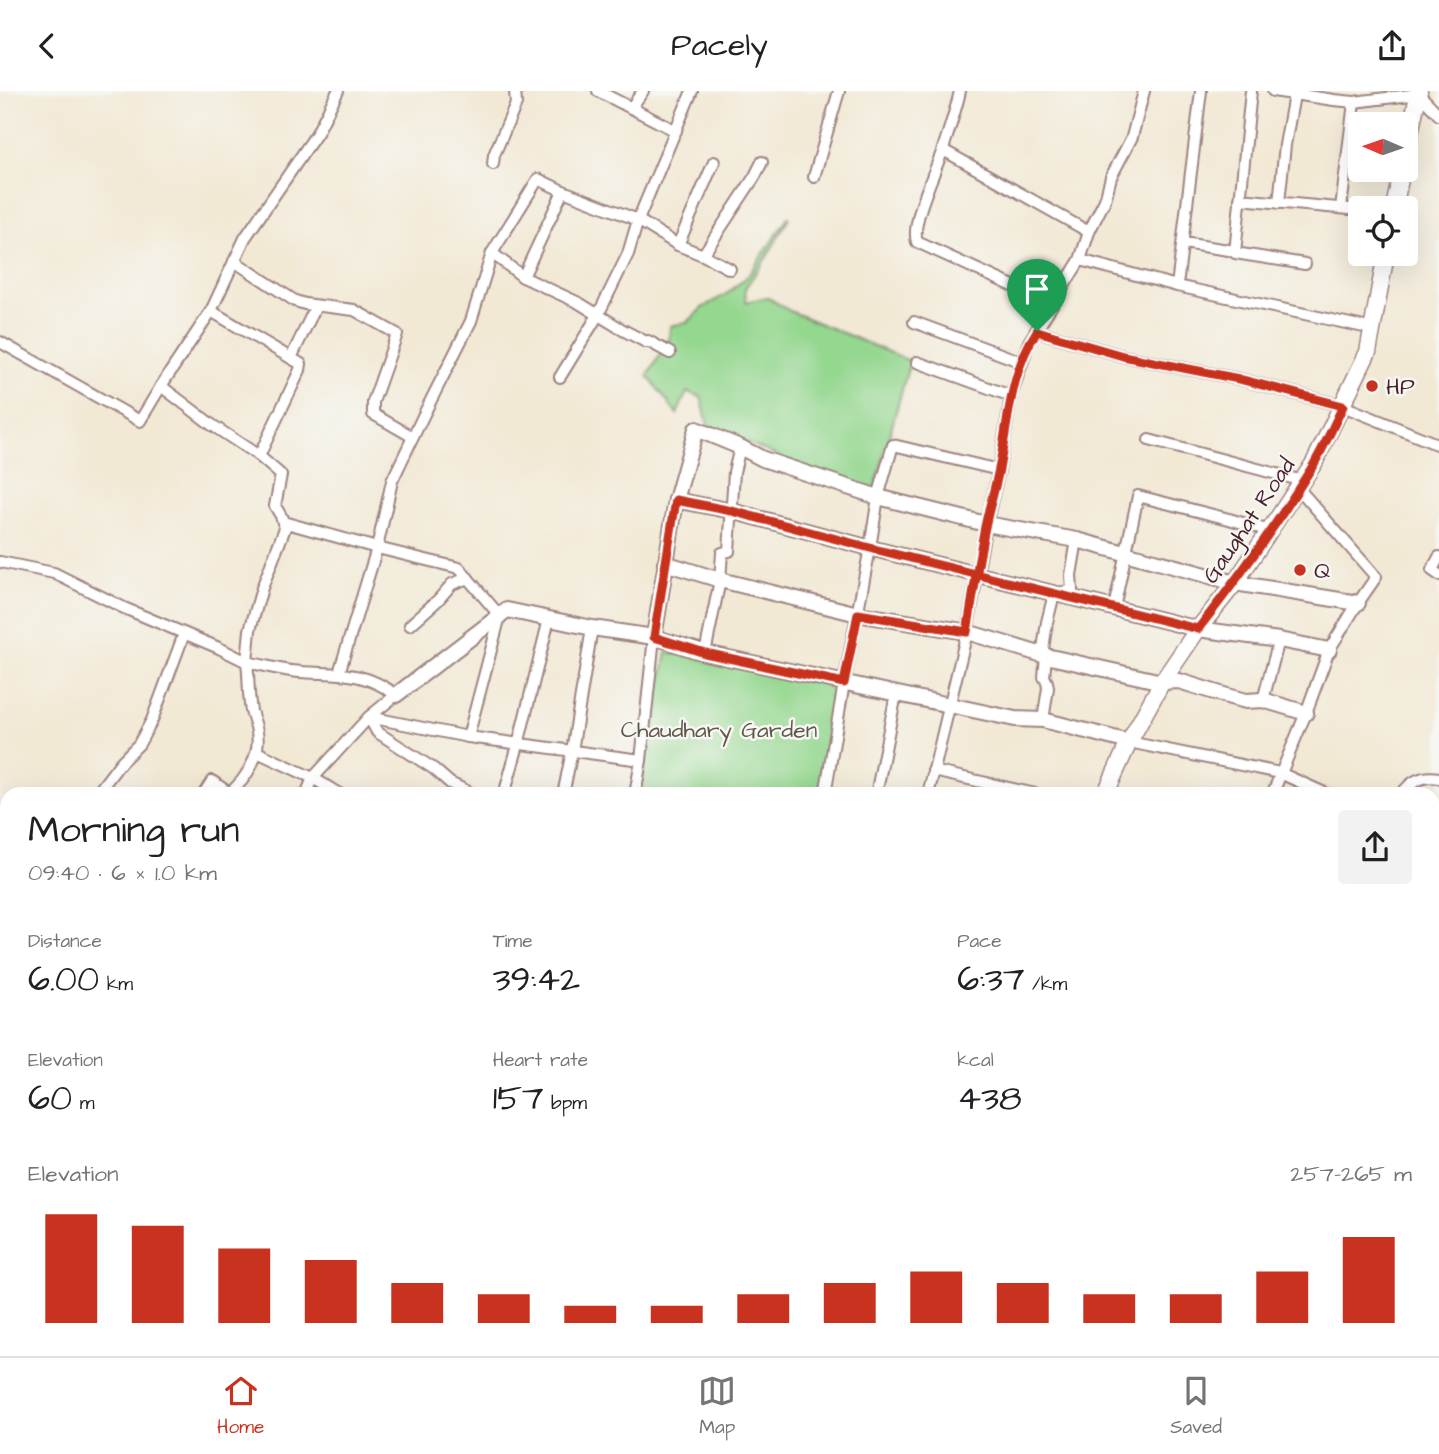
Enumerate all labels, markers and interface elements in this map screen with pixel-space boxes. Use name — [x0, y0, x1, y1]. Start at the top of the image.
text: Pacely — [671, 23, 768, 68]
icon: back — [28, 27, 66, 65]
icon: share — [1373, 27, 1411, 65]
north arrow — [1348, 112, 1418, 182]
map controls — [1348, 112, 1418, 266]
button: locate — [1348, 196, 1418, 266]
pin — [1007, 259, 1067, 331]
icon: arrive — [1018, 270, 1056, 308]
place label: HP — [1386, 371, 1415, 403]
marker: HP — [1364, 378, 1380, 394]
street label: Gaughat Road — [1195, 451, 1304, 590]
place label: Q — [1314, 555, 1330, 587]
marker: Q — [1292, 562, 1308, 578]
park label: Chaudhary Garden — [621, 714, 817, 747]
text: Morning run — [28, 805, 240, 857]
button: share — [1338, 810, 1412, 884]
text: 09:40 · 6 × 1.0 km — [28, 857, 217, 889]
text: Distance — [28, 928, 102, 955]
text: Time — [493, 928, 532, 955]
text: Pace — [957, 928, 1001, 955]
text: 6.00 — [28, 955, 99, 1004]
text: 39:42 — [493, 955, 580, 1004]
text: 6:37 — [957, 955, 1024, 1004]
text: km — [99, 971, 133, 998]
text: /km — [1024, 971, 1067, 998]
text: Elevation — [28, 1047, 103, 1074]
text: Heart rate — [493, 1047, 588, 1074]
text: kcal — [957, 1047, 994, 1074]
text: 60 — [28, 1074, 72, 1123]
text: 157 — [493, 1074, 543, 1123]
text: 438 — [957, 1074, 1022, 1123]
text: m — [72, 1090, 94, 1117]
text: bpm — [543, 1090, 587, 1117]
text: Elevation — [28, 1158, 119, 1190]
text: 257–265 m — [1290, 1158, 1412, 1190]
tab: Home — [217, 1372, 264, 1441]
tab: Map — [698, 1372, 736, 1441]
tab: Saved — [1170, 1372, 1222, 1441]

